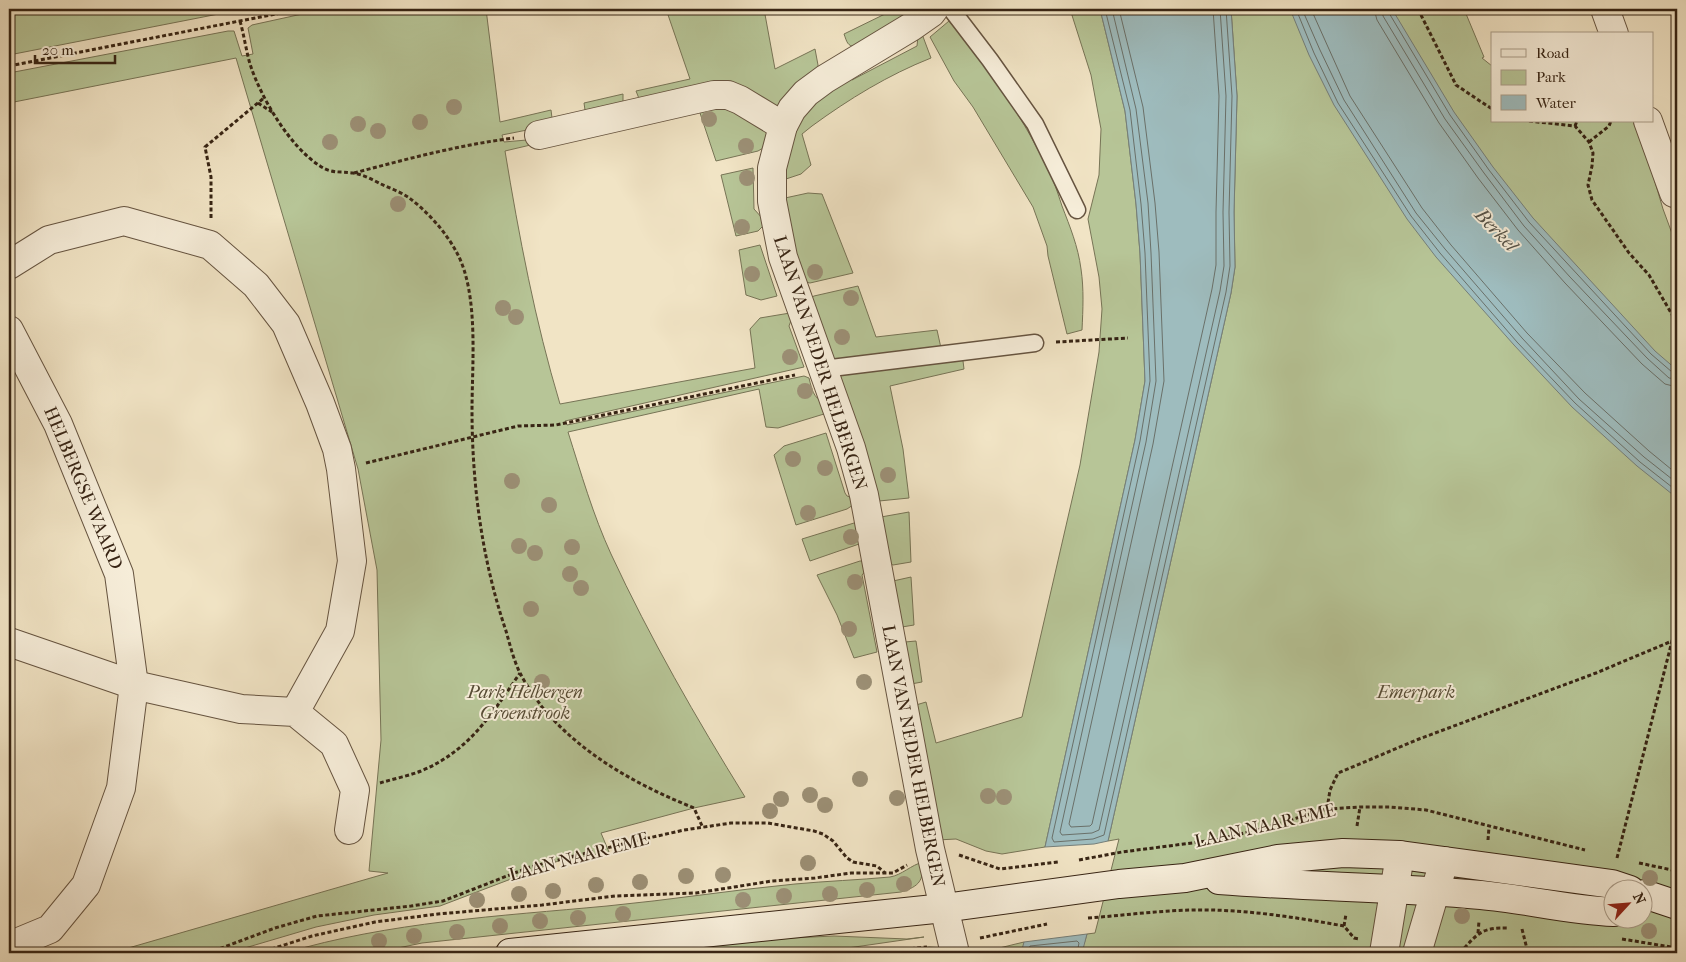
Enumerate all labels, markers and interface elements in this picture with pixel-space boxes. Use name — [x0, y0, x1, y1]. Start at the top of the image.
scale bar — [35, 32, 115, 64]
legend — [1491, 32, 1654, 122]
text: 20 m — [42, 41, 74, 59]
text: Road — [1536, 44, 1570, 62]
text: Park — [1536, 68, 1566, 86]
text: Water — [1535, 94, 1576, 112]
water label: Berkel — [1470, 203, 1523, 258]
street label: LAAN VAN NEDER HELBERGEN — [769, 233, 871, 493]
street label: HELBERGSE WAARD — [39, 403, 127, 573]
street label: LAAN VAN NEDER HELBERGEN — [877, 623, 949, 889]
park label: Park Helbergen Groenstrook — [466, 682, 583, 724]
park label: Emerpark — [1376, 682, 1455, 703]
street label: LAAN NAAR EME — [1192, 800, 1338, 852]
street label: LAAN NAAR EME — [507, 828, 651, 886]
north arrow — [1604, 880, 1654, 930]
text: N — [1629, 890, 1649, 907]

